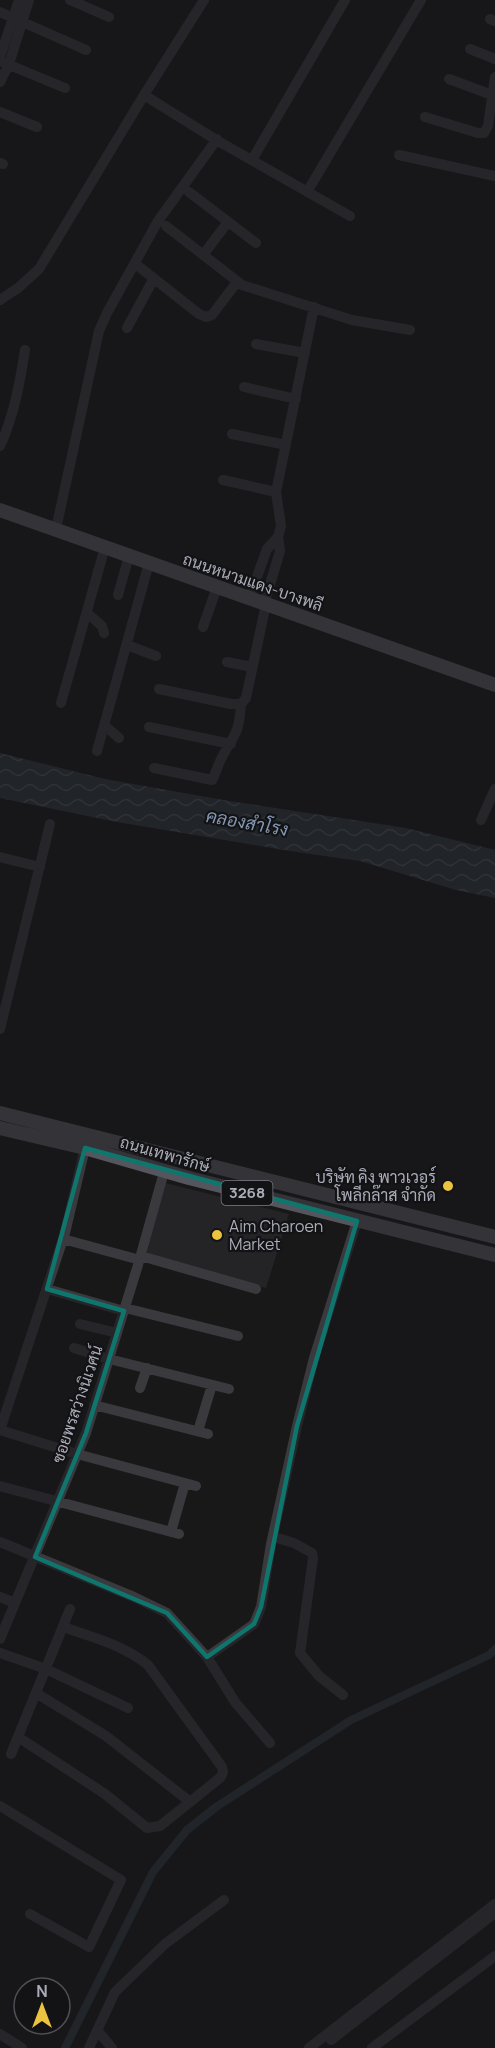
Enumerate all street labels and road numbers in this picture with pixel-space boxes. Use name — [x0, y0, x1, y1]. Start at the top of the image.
street label: ถนนหนามแดง-บางพลี — [180, 548, 326, 616]
street label: ถนนเทพารักษ์ — [118, 1130, 213, 1177]
road number: 3268 — [222, 1181, 272, 1205]
street label: ซอยพรสว่างนิเวศน์ — [46, 1342, 107, 1466]

